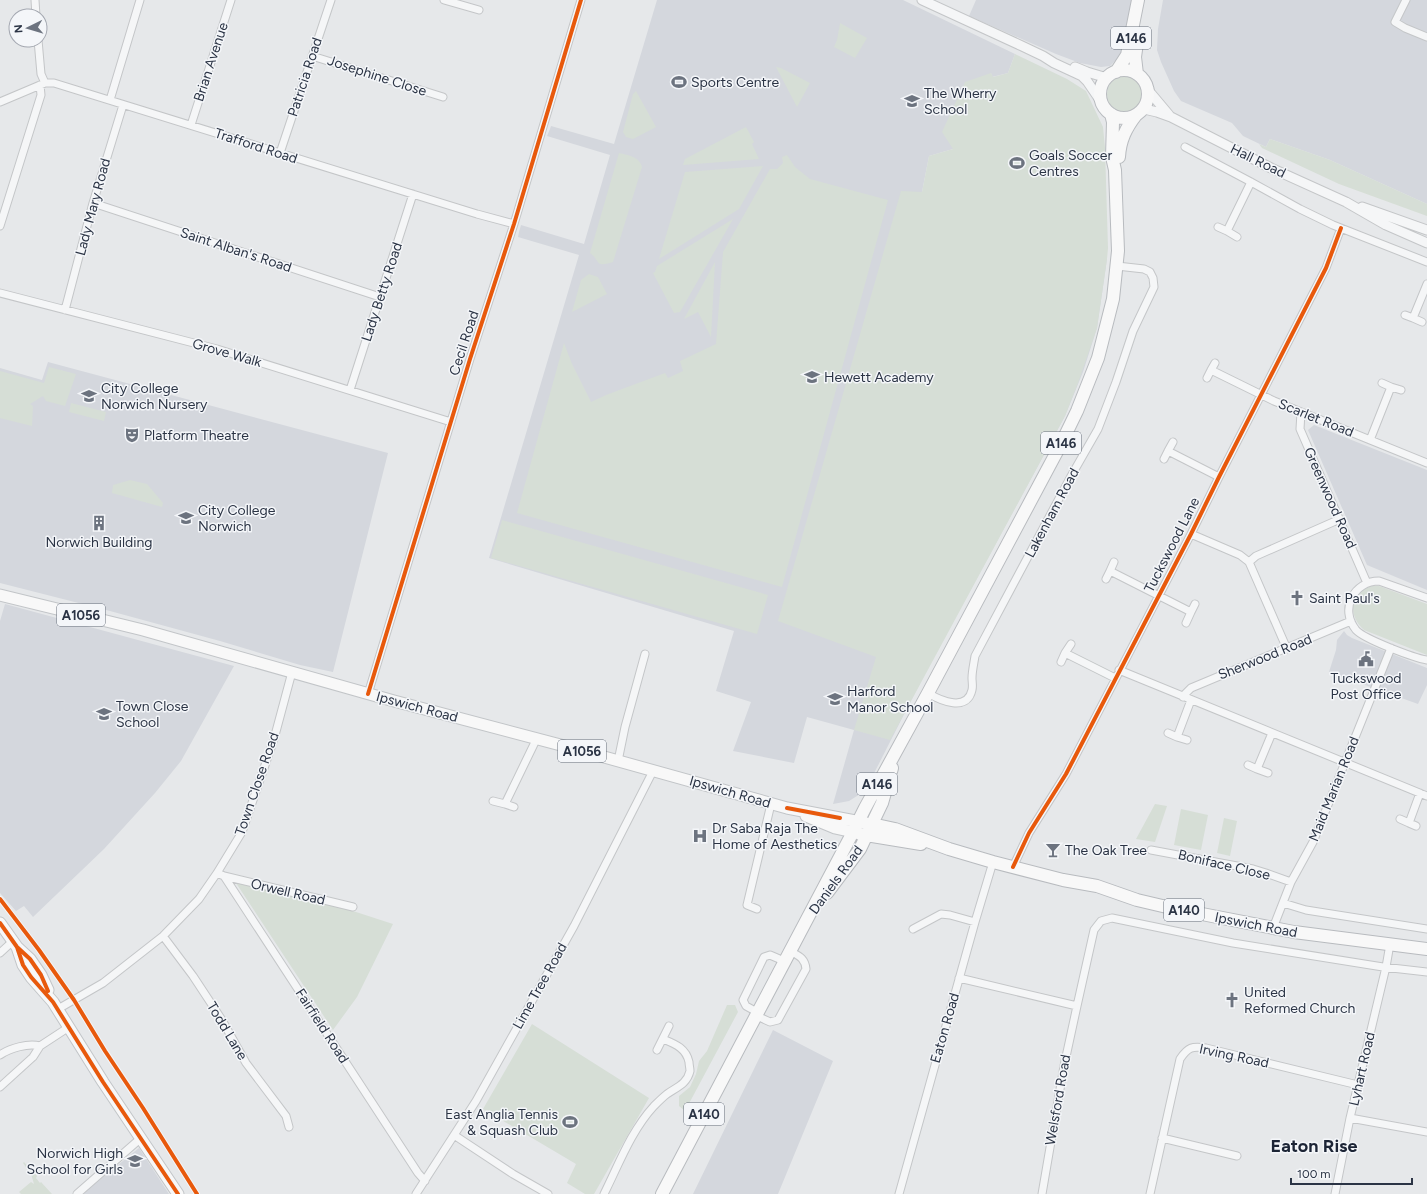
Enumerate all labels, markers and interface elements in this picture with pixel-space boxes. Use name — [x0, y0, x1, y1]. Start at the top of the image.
north arrow — [8, 8, 48, 48]
street label: Brian Avenue — [190, 20, 232, 104]
text: N — [12, 24, 25, 34]
road number: A146 — [1111, 27, 1151, 49]
street label: Patricia Road — [284, 35, 326, 119]
street label: Josephine Close — [325, 52, 429, 100]
sports icon: Sports Centre — [670, 73, 688, 91]
place label: Sports Centre — [691, 74, 780, 91]
place label: The Wherry School — [924, 85, 997, 118]
school or university icon: The Wherry School — [903, 92, 921, 110]
street label: Trafford Road — [212, 125, 300, 167]
street label: Hall Road — [1228, 140, 1288, 182]
place label: Goals Soccer Centres — [1029, 147, 1112, 180]
sports icon: Goals Soccer Centres — [1008, 154, 1026, 172]
street label: Lady Mary Road — [72, 156, 114, 258]
street label: Saint Alban's Road — [178, 224, 294, 276]
street label: Lady Betty Road — [358, 240, 406, 344]
street label: Cecil Road — [446, 308, 482, 378]
street label: Grove Walk — [190, 335, 264, 371]
school or university icon: Hewett Academy — [803, 368, 821, 386]
place label: Hewett Academy — [824, 369, 934, 386]
place label: City College Norwich Nursery — [101, 380, 208, 413]
school or university icon: City College Norwich Nursery — [80, 387, 98, 405]
street label: Scarlet Road — [1276, 395, 1356, 441]
theatre icon: Platform Theatre — [123, 426, 141, 444]
place label: Platform Theatre — [144, 427, 249, 444]
road number: A146 — [1041, 432, 1081, 454]
street label: Greenwood Road — [1300, 445, 1360, 551]
street label: Lakenham Road — [1021, 465, 1083, 561]
street label: Tuckswood Lane — [1141, 494, 1203, 595]
place label: City College Norwich — [198, 502, 276, 535]
school or university icon: City College Norwich — [177, 509, 195, 527]
building icon: Norwich Building — [90, 514, 108, 532]
place label: Norwich Building — [46, 534, 152, 551]
church icon: Saint Paul's — [1288, 589, 1306, 607]
place label: Saint Paul's — [1309, 590, 1380, 607]
road number: A1056 — [57, 604, 105, 626]
street label: Sherwood Road — [1216, 630, 1314, 684]
public building icon: Tuckswood Post Office — [1357, 650, 1375, 668]
place label: Tuckswood Post Office — [1330, 670, 1402, 703]
place label: Harford Manor School — [847, 683, 933, 716]
street label: Ipswich Road — [374, 688, 460, 726]
school or university icon: Harford Manor School — [826, 690, 844, 708]
place label: Town Close School — [116, 698, 189, 731]
school or university icon: Town Close School — [95, 705, 113, 723]
street label: Town Close Road — [231, 730, 283, 838]
street label: Maid Marian Road — [1305, 734, 1363, 844]
road number: A1056 — [558, 740, 606, 762]
street label: Ipswich Road — [687, 772, 773, 812]
road number: A146 — [857, 773, 897, 795]
place label: Dr Saba Raja The Home of Aesthetics — [712, 820, 837, 853]
hospital icon: Dr Saba Raja The Home of Aesthetics — [691, 827, 709, 845]
bar icon: The Oak Tree — [1044, 841, 1062, 859]
street label: Daniels Road — [805, 842, 867, 918]
place label: The Oak Tree — [1065, 842, 1147, 859]
street label: Boniface Close — [1176, 846, 1272, 884]
street label: Orwell Road — [249, 875, 327, 909]
road number: A140 — [1164, 899, 1204, 921]
street label: Ipswich Road — [1213, 909, 1299, 941]
street label: Lime Tree Road — [509, 940, 571, 1032]
place label: United Reformed Church — [1244, 984, 1356, 1017]
street label: Fairfield Road — [292, 985, 352, 1067]
street label: Eaton Road — [927, 991, 963, 1065]
church icon: United Reformed Church — [1223, 991, 1241, 1009]
street label: Todd Lane — [203, 999, 251, 1063]
street label: Lyhart Road — [1345, 1030, 1379, 1108]
street label: Irving Road — [1198, 1040, 1270, 1072]
street label: Welsford Road — [1042, 1053, 1074, 1147]
road number: A140 — [684, 1103, 724, 1125]
place label: East Anglia Tennis & Squash Club — [445, 1106, 558, 1139]
sports icon: East Anglia Tennis & Squash Club — [561, 1113, 579, 1131]
district label: Eaton Rise — [1271, 1135, 1357, 1157]
place label: Norwich High School for Girls — [27, 1145, 123, 1178]
school or university icon: Norwich High School for Girls — [126, 1152, 144, 1170]
scale bar — [1291, 1160, 1412, 1186]
text: 100 m — [1297, 1167, 1331, 1181]

